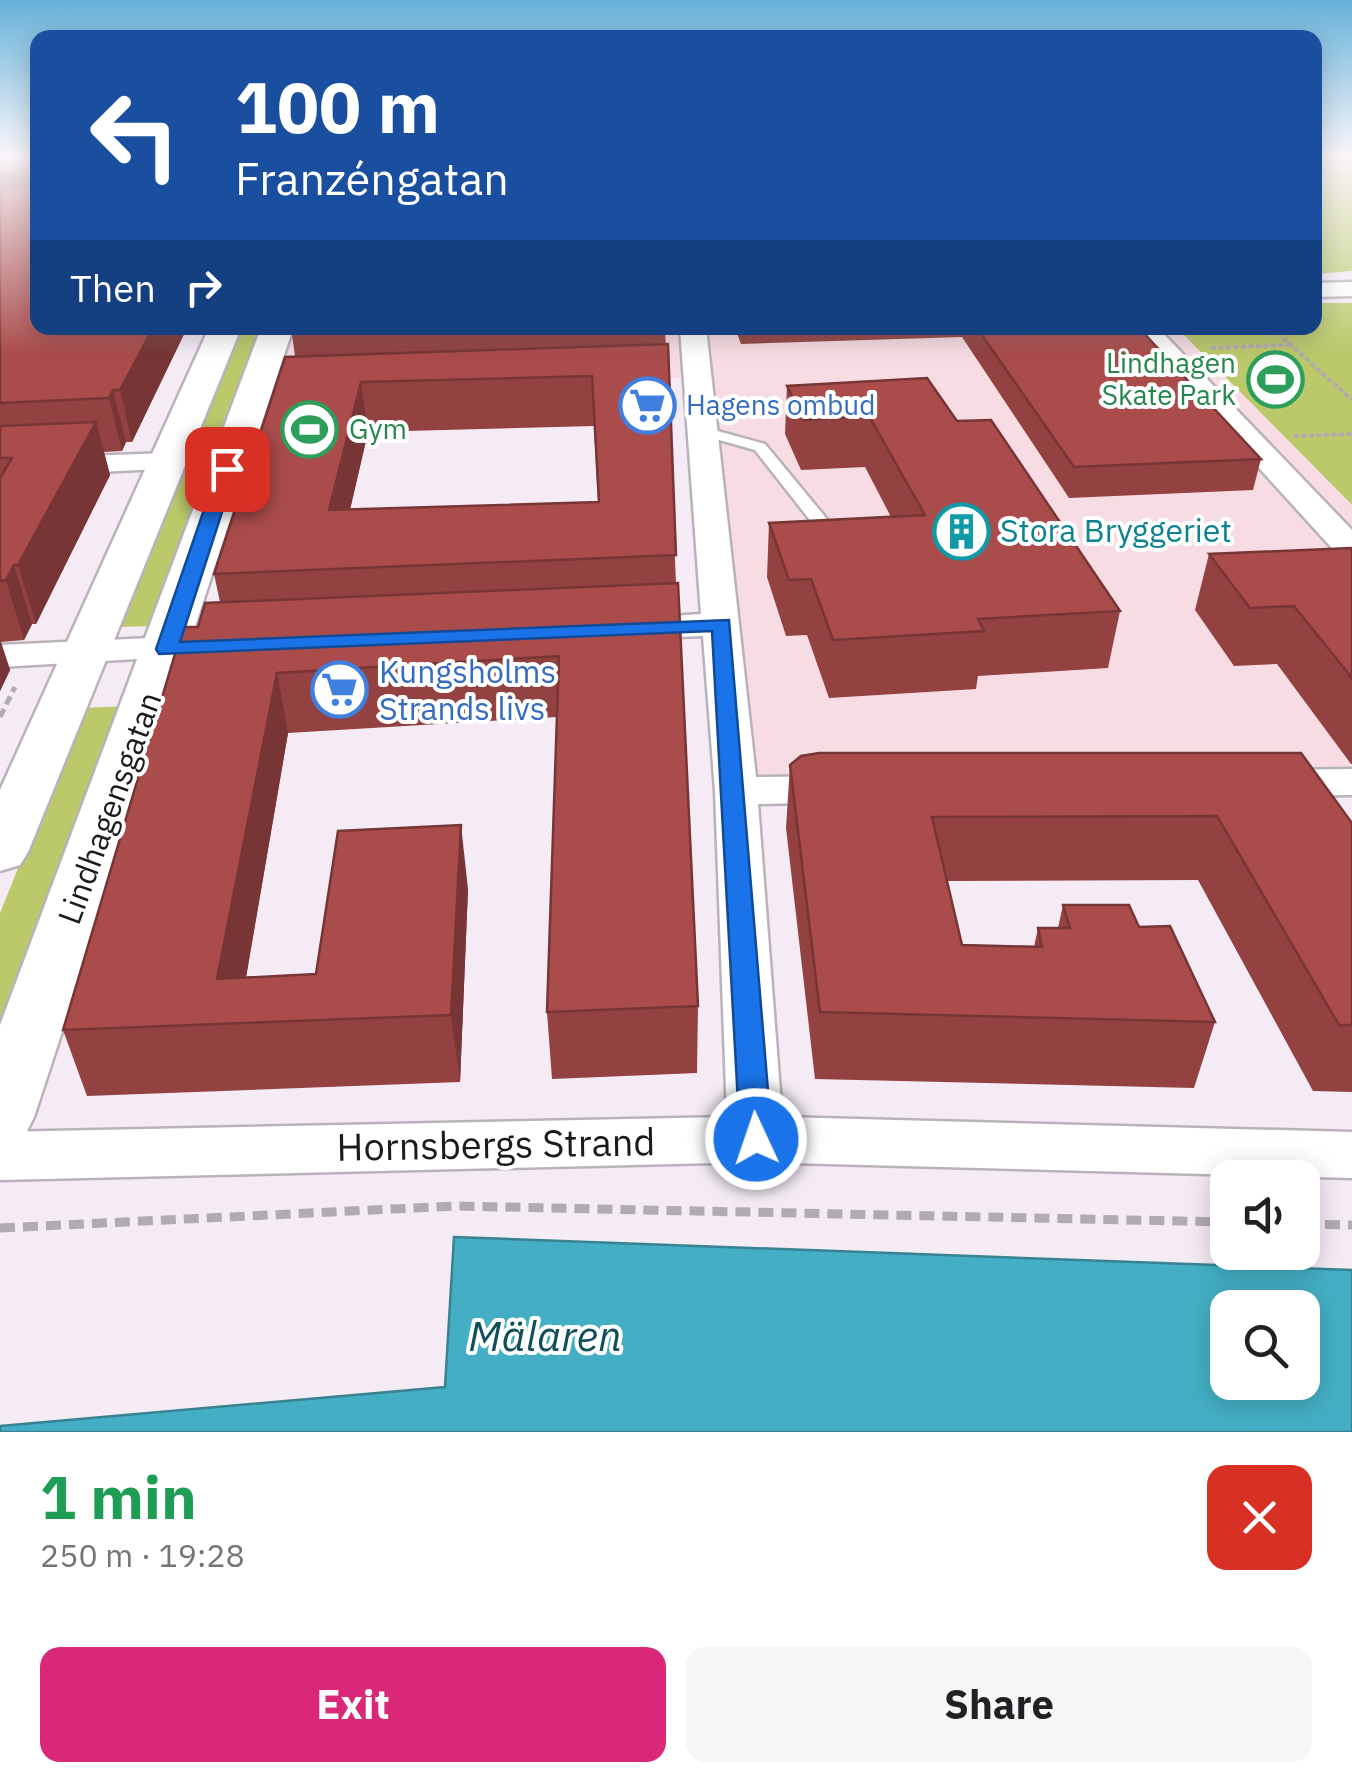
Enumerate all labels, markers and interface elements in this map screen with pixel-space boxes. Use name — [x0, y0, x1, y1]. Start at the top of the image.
text: 100 m — [235, 61, 440, 152]
icon: left — [70, 70, 200, 200]
text: Franzéngatan — [235, 149, 509, 207]
icon: right — [176, 260, 231, 315]
text: Then — [70, 263, 156, 312]
place label: Lindhagen Skate Park — [1102, 344, 1236, 413]
sports icon: Lindhagen Skate Park — [1245, 349, 1305, 409]
supermarket icon: Hagens ombud — [617, 375, 677, 435]
place label: Hagens ombud — [686, 386, 875, 423]
sports icon: Gym — [280, 399, 340, 459]
place label: Gym — [349, 410, 407, 447]
pin — [185, 427, 270, 512]
icon: arrive — [200, 442, 255, 497]
building icon: Stora Bryggeriet — [931, 501, 991, 561]
place label: Stora Bryggeriet — [1000, 509, 1232, 551]
place label: Kungsholms Strands livs — [379, 650, 556, 729]
supermarket icon: Kungsholms Strands livs — [310, 660, 370, 720]
street label: Lindhagensgatan — [48, 686, 171, 930]
position arrow — [704, 1087, 808, 1191]
street label: Hornsbergs Strand — [336, 1116, 656, 1171]
map controls — [1210, 1160, 1320, 1400]
button: sound — [1210, 1160, 1320, 1270]
button: search — [1210, 1290, 1320, 1400]
water label: Mälaren — [468, 1308, 622, 1363]
text: 1 min — [40, 1457, 197, 1536]
button: close — [1207, 1465, 1312, 1570]
text: 250 m · 19:28 — [40, 1534, 245, 1576]
button: Exit — [40, 1647, 666, 1762]
button: Share — [686, 1647, 1312, 1762]

